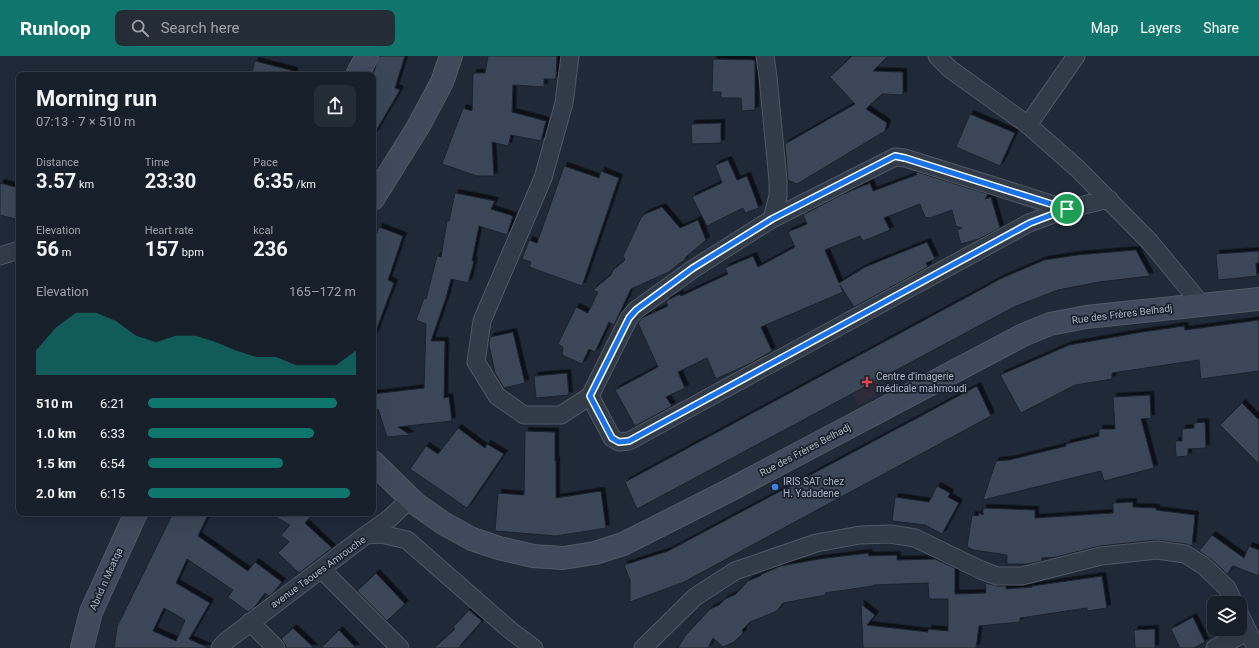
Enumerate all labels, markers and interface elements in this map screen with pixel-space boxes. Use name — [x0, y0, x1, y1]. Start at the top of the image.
search box — [115, 10, 395, 46]
text: Runloop — [20, 17, 91, 40]
icon: search — [129, 17, 151, 39]
text: Search here — [161, 19, 240, 37]
text: Map — [1091, 20, 1118, 36]
text: Layers — [1140, 20, 1181, 36]
text: Share — [1203, 20, 1239, 36]
button: share — [314, 85, 356, 127]
text: Morning run — [36, 86, 157, 111]
text: 07:13 · 7 × 510 m — [36, 114, 135, 129]
text: Distance — [36, 156, 79, 169]
text: Time — [145, 156, 169, 169]
text: Pace — [253, 156, 278, 169]
text: 3.57 — [36, 169, 76, 193]
text: 23:30 — [145, 169, 196, 193]
text: 6:35 — [253, 169, 293, 193]
text: km — [76, 178, 94, 191]
text: /km — [293, 178, 316, 191]
pin — [1050, 192, 1084, 226]
icon: arrive — [1056, 198, 1078, 220]
text: Elevation — [36, 224, 81, 237]
text: Heart rate — [145, 224, 194, 237]
text: kcal — [253, 224, 273, 237]
text: 56 — [36, 237, 59, 261]
text: 157 — [145, 237, 179, 261]
text: 236 — [253, 237, 288, 261]
text: m — [59, 246, 71, 259]
text: bpm — [179, 246, 204, 259]
text: Elevation — [36, 284, 89, 299]
text: 165–172 m — [289, 284, 356, 299]
street label: Rue des Frères Belhadj — [1071, 302, 1173, 326]
place label: Centre d'imagerie médicale mahmoudi — [876, 371, 967, 394]
marker: Centre d'imagerie médicale mahmoudi — [861, 376, 873, 388]
text: 510 m — [36, 396, 73, 411]
text: 6:21 — [100, 396, 125, 411]
street label: Rue des Frères Belhadj — [758, 421, 852, 479]
text: 1.0 km — [36, 426, 76, 441]
text: 6:33 — [100, 426, 125, 441]
text: 1.5 km — [36, 456, 76, 471]
text: 6:54 — [100, 456, 125, 471]
place label: IRIS SAT chez H. Yadadene — [783, 476, 844, 499]
marker: IRIS SAT chez H. Yadadene — [770, 482, 780, 492]
text: 2.0 km — [36, 486, 76, 501]
text: 6:15 — [100, 486, 125, 501]
street label: avenue Taoues Amrouche — [268, 534, 368, 610]
street label: Abrid n Mɛatqa — [87, 546, 125, 612]
map controls — [1207, 596, 1247, 636]
button: layers — [1207, 596, 1247, 636]

